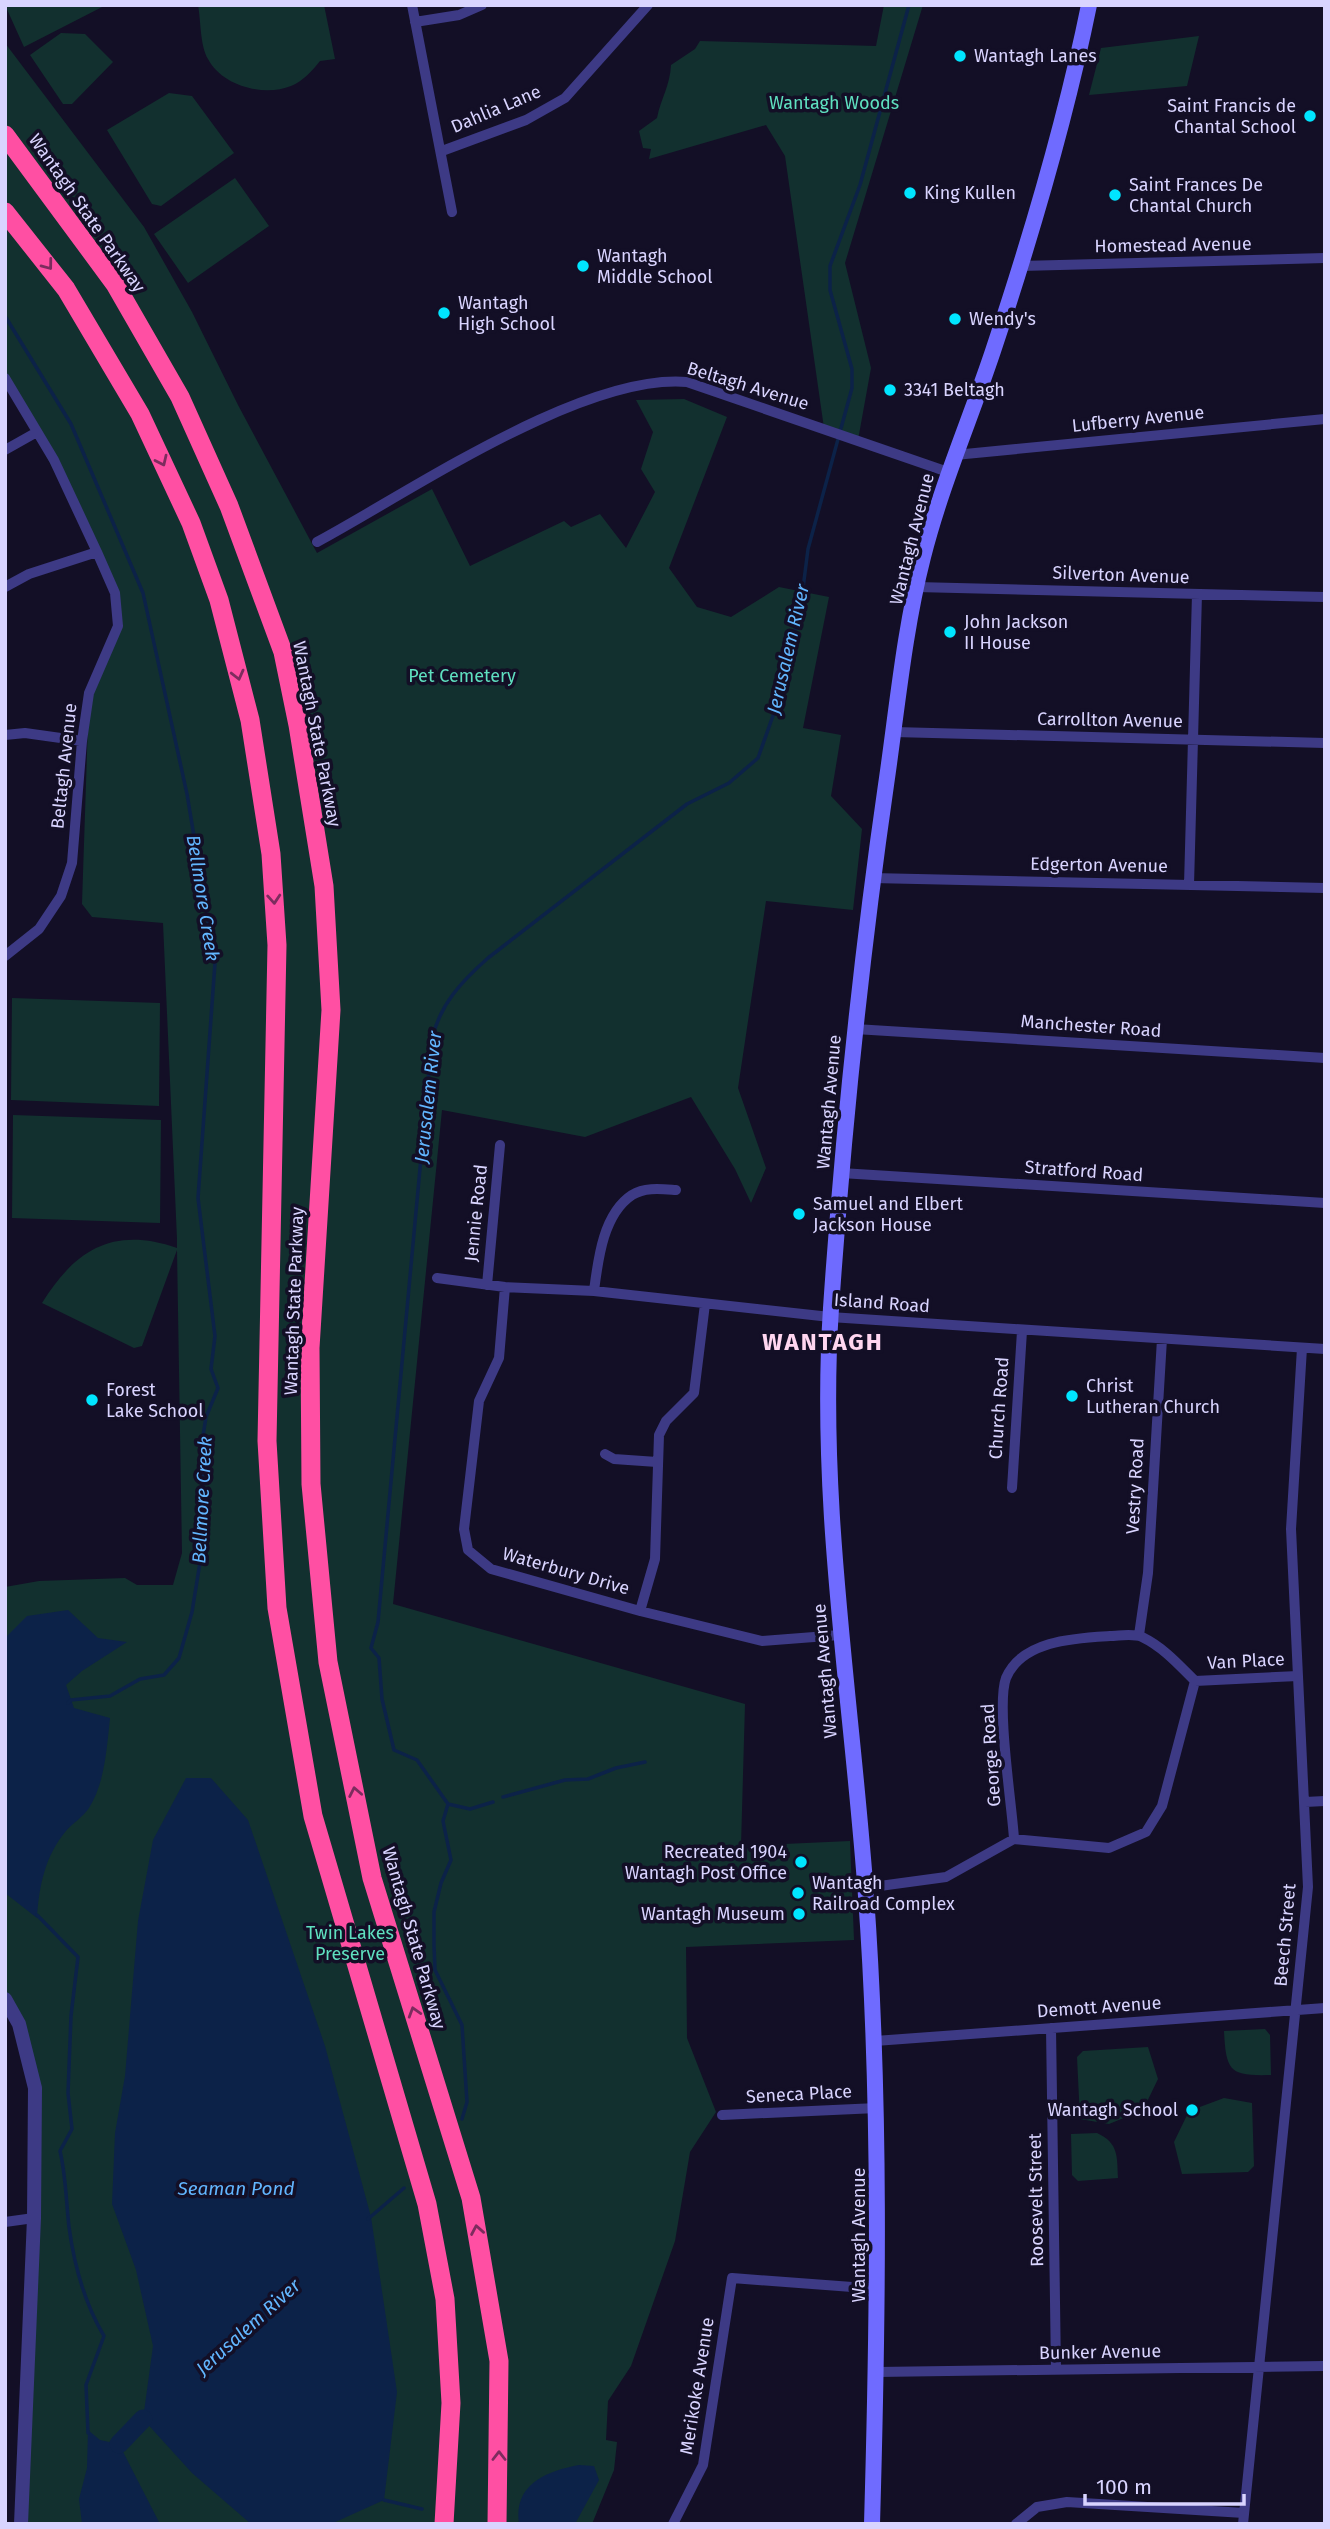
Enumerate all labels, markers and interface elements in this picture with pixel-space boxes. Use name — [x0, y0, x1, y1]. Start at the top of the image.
place label: Wantagh Lanes — [974, 45, 1097, 67]
marker: Wantagh Lanes — [952, 48, 968, 64]
street label: Dahlia Lane — [448, 80, 544, 138]
park label: Wantagh Woods — [769, 92, 899, 114]
place label: Saint Francis de Chantal School — [1167, 95, 1296, 138]
marker: Saint Francis de Chantal School — [1302, 108, 1318, 124]
street label: Wantagh State Parkway — [24, 129, 150, 297]
place label: Saint Frances De Chantal Church — [1129, 174, 1263, 217]
place label: King Kullen — [924, 182, 1016, 204]
marker: King Kullen — [902, 185, 918, 201]
marker: Saint Frances De Chantal Church — [1107, 187, 1123, 203]
street label: Homestead Avenue — [1094, 233, 1252, 257]
place label: Wantagh Middle School — [597, 245, 713, 288]
one-way arrow — [40, 257, 52, 270]
marker: Wantagh Middle School — [575, 258, 591, 274]
place label: Wantagh High School — [458, 292, 555, 335]
marker: Wantagh High School — [436, 305, 452, 321]
place label: Wendy's — [969, 308, 1036, 330]
marker: Wendy's — [947, 311, 963, 327]
street label: Beltagh Avenue — [684, 357, 812, 415]
place label: 3341 Beltagh — [904, 379, 1005, 401]
marker: 3341 Beltagh — [882, 382, 898, 398]
street label: Lufberry Avenue — [1071, 401, 1205, 437]
one-way arrow — [154, 454, 168, 466]
street label: Wantagh Avenue — [885, 471, 939, 607]
street label: Silverton Avenue — [1052, 562, 1190, 588]
water label: Jerusalem River — [762, 581, 814, 717]
place label: John Jackson II House — [964, 611, 1068, 654]
marker: John Jackson II House — [942, 624, 958, 640]
street label: Wantagh State Parkway — [288, 639, 346, 829]
park label: Pet Cemetery — [408, 665, 516, 687]
one-way arrow — [230, 669, 244, 681]
street label: Beltagh Avenue — [46, 702, 82, 830]
street label: Carrollton Avenue — [1037, 708, 1183, 732]
water label: Bellmore Creek — [182, 833, 224, 963]
street label: Edgerton Avenue — [1030, 853, 1168, 877]
one-way arrow — [266, 894, 281, 905]
street label: Manchester Road — [1020, 1010, 1162, 1042]
water label: Jerusalem River — [410, 1029, 446, 1165]
street label: Wantagh Avenue — [812, 1034, 846, 1170]
street label: Stratford Road — [1024, 1156, 1144, 1186]
street label: Jennie Road — [460, 1163, 492, 1263]
place label: Samuel and Elbert Jackson House — [813, 1193, 963, 1236]
street label: Wantagh State Parkway — [280, 1206, 308, 1396]
marker: Samuel and Elbert Jackson House — [791, 1206, 807, 1222]
street label: Island Road — [833, 1289, 931, 1317]
district label: WANTAGH — [762, 1328, 884, 1356]
street label: Church Road — [984, 1356, 1014, 1460]
place label: Christ Lutheran Church — [1086, 1375, 1220, 1418]
place label: Forest Lake School — [106, 1379, 203, 1422]
marker: Christ Lutheran Church — [1064, 1388, 1080, 1404]
marker: Forest Lake School — [84, 1392, 100, 1408]
water label: Bellmore Creek — [187, 1436, 217, 1564]
street label: Vestry Road — [1121, 1437, 1149, 1535]
street label: Waterbury Drive — [500, 1542, 632, 1600]
street label: Wantagh Avenue — [808, 1603, 842, 1739]
street label: Van Place — [1207, 1648, 1285, 1674]
street label: George Road — [976, 1703, 1006, 1807]
one-way arrow — [348, 1786, 363, 1798]
place label: Recreated 1904 Wantagh Post Office — [625, 1841, 787, 1884]
street label: Wantagh State Parkway — [377, 1844, 451, 2032]
marker: Recreated 1904 Wantagh Post Office — [793, 1854, 809, 1870]
place label: Wantagh Railroad Complex — [812, 1872, 955, 1915]
street label: Beech Street — [1270, 1882, 1301, 1987]
marker: Wantagh Railroad Complex — [790, 1885, 806, 1901]
place label: Wantagh Museum — [641, 1903, 785, 1925]
marker: Wantagh Museum — [791, 1906, 807, 1922]
park label: Twin Lakes Preserve — [306, 1922, 394, 1965]
street label: Demott Avenue — [1036, 1992, 1162, 2022]
one-way arrow — [407, 2006, 422, 2018]
street label: Seneca Place — [745, 2080, 853, 2108]
place label: Wantagh School — [1047, 2099, 1178, 2121]
marker: Wantagh School — [1184, 2102, 1200, 2118]
street label: Roosevelt Street — [1024, 2132, 1048, 2267]
street label: Wantagh Avenue — [848, 2167, 870, 2303]
water label: Seaman Pond — [176, 2177, 295, 2200]
one-way arrow — [470, 2224, 485, 2236]
water label: Jerusalem River — [190, 2274, 305, 2381]
street label: Merikoke Avenue — [675, 2316, 719, 2456]
street label: Bunker Avenue — [1039, 2340, 1161, 2364]
one-way arrow — [491, 2450, 507, 2460]
scale bar — [1085, 2462, 1244, 2506]
text: 100 m — [1096, 2474, 1152, 2500]

